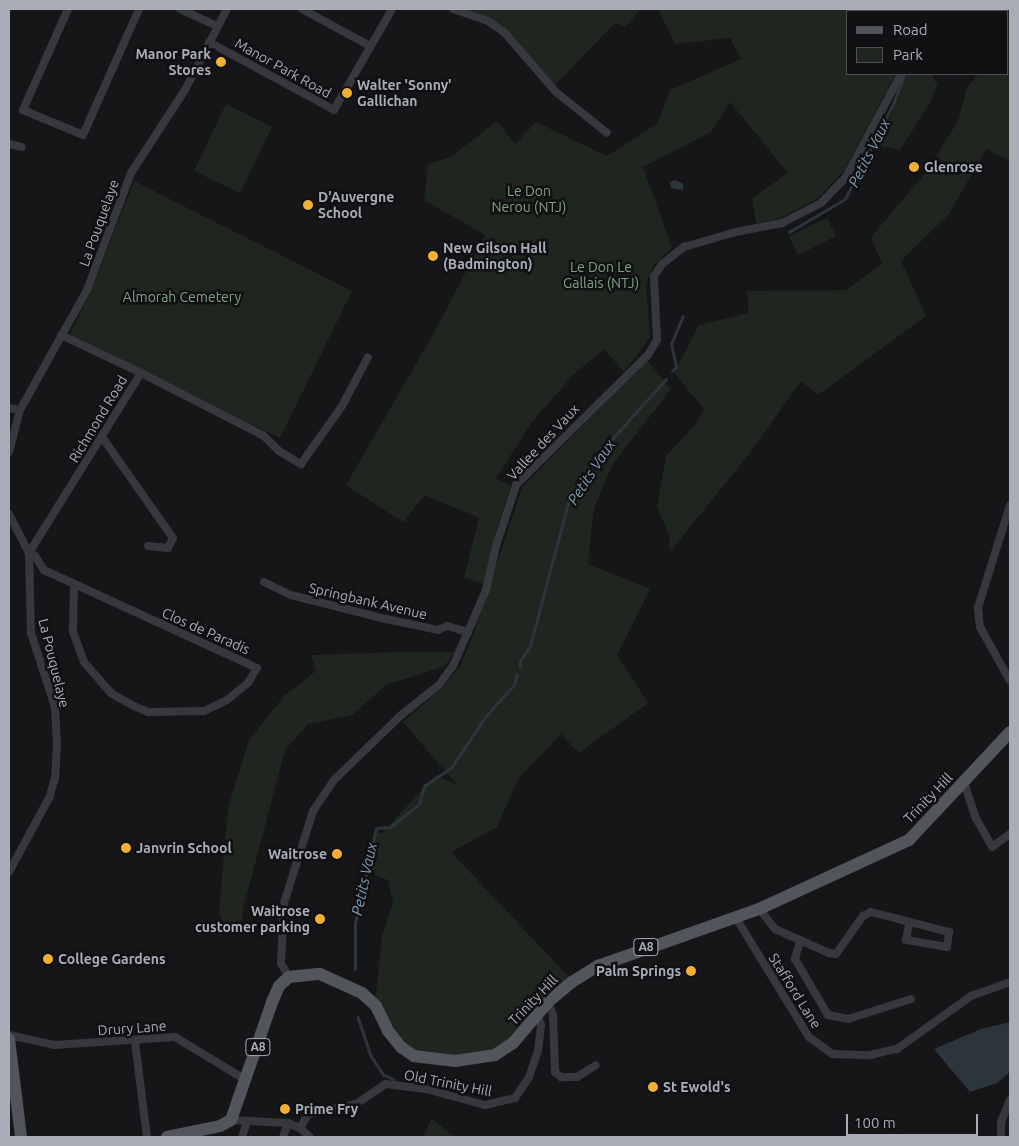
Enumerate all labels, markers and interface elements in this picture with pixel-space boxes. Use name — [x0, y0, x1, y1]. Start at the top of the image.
legend — [846, 10, 1009, 75]
text: Road — [893, 21, 928, 38]
street label: Manor Park Road — [232, 35, 334, 101]
place label: Manor Park Stores — [135, 46, 211, 78]
text: Park — [893, 46, 923, 63]
marker: Manor Park Stores — [215, 56, 227, 68]
place label: Walter 'Sonny' Gallichan — [357, 77, 452, 110]
marker: Walter 'Sonny' Gallichan — [341, 87, 353, 99]
water label: Petits Vaux — [844, 116, 894, 190]
place label: Glenrose — [924, 159, 983, 175]
marker: Glenrose — [908, 161, 920, 173]
street label: La Pouquelaye — [76, 177, 122, 269]
park label: Le Don Nerou (NTJ) — [492, 183, 566, 216]
place label: D'Auvergne School — [318, 189, 394, 222]
marker: D'Auvergne School — [302, 199, 314, 211]
place label: New Gilson Hall (Badmington) — [443, 240, 546, 272]
marker: New Gilson Hall (Badmington) — [427, 250, 439, 262]
park label: Le Don Le Gallais (NTJ) — [563, 259, 639, 292]
park label: Almorah Cemetery — [123, 289, 241, 305]
street label: Richmond Road — [65, 372, 131, 466]
street label: Vallee des Vaux — [503, 400, 583, 484]
water label: Petits Vaux — [563, 436, 619, 508]
street label: Springbank Avenue — [307, 579, 429, 623]
street label: Clos de Paradis — [159, 604, 253, 658]
street label: La Pouquelaye — [35, 617, 73, 709]
street label: Trinity Hill — [900, 769, 956, 827]
place label: Janvrin School — [136, 840, 232, 856]
water label: Petits Vaux — [348, 841, 380, 917]
marker: Janvrin School — [120, 842, 132, 854]
place label: Waitrose — [268, 846, 327, 862]
marker: Waitrose — [331, 848, 343, 860]
place label: Waitrose customer parking — [195, 903, 310, 936]
marker: Waitrose customer parking — [314, 913, 326, 925]
road number: A8 — [632, 938, 660, 956]
street label: Stafford Lane — [765, 950, 825, 1032]
place label: College Gardens — [58, 951, 166, 967]
marker: College Gardens — [42, 953, 54, 965]
place label: Palm Springs — [596, 963, 681, 979]
marker: Palm Springs — [685, 965, 697, 977]
street label: Trinity Hill — [505, 971, 561, 1029]
street label: Drury Lane — [97, 1017, 167, 1039]
road number: A8 — [244, 1038, 272, 1056]
street label: Old Trinity Hill — [403, 1066, 493, 1100]
place label: St Ewold's — [663, 1079, 731, 1095]
marker: St Ewold's — [647, 1081, 659, 1093]
place label: Prime Fry — [295, 1101, 358, 1117]
marker: Prime Fry — [279, 1103, 291, 1115]
scale bar — [849, 1104, 982, 1136]
text: 100 m — [854, 1114, 896, 1131]

